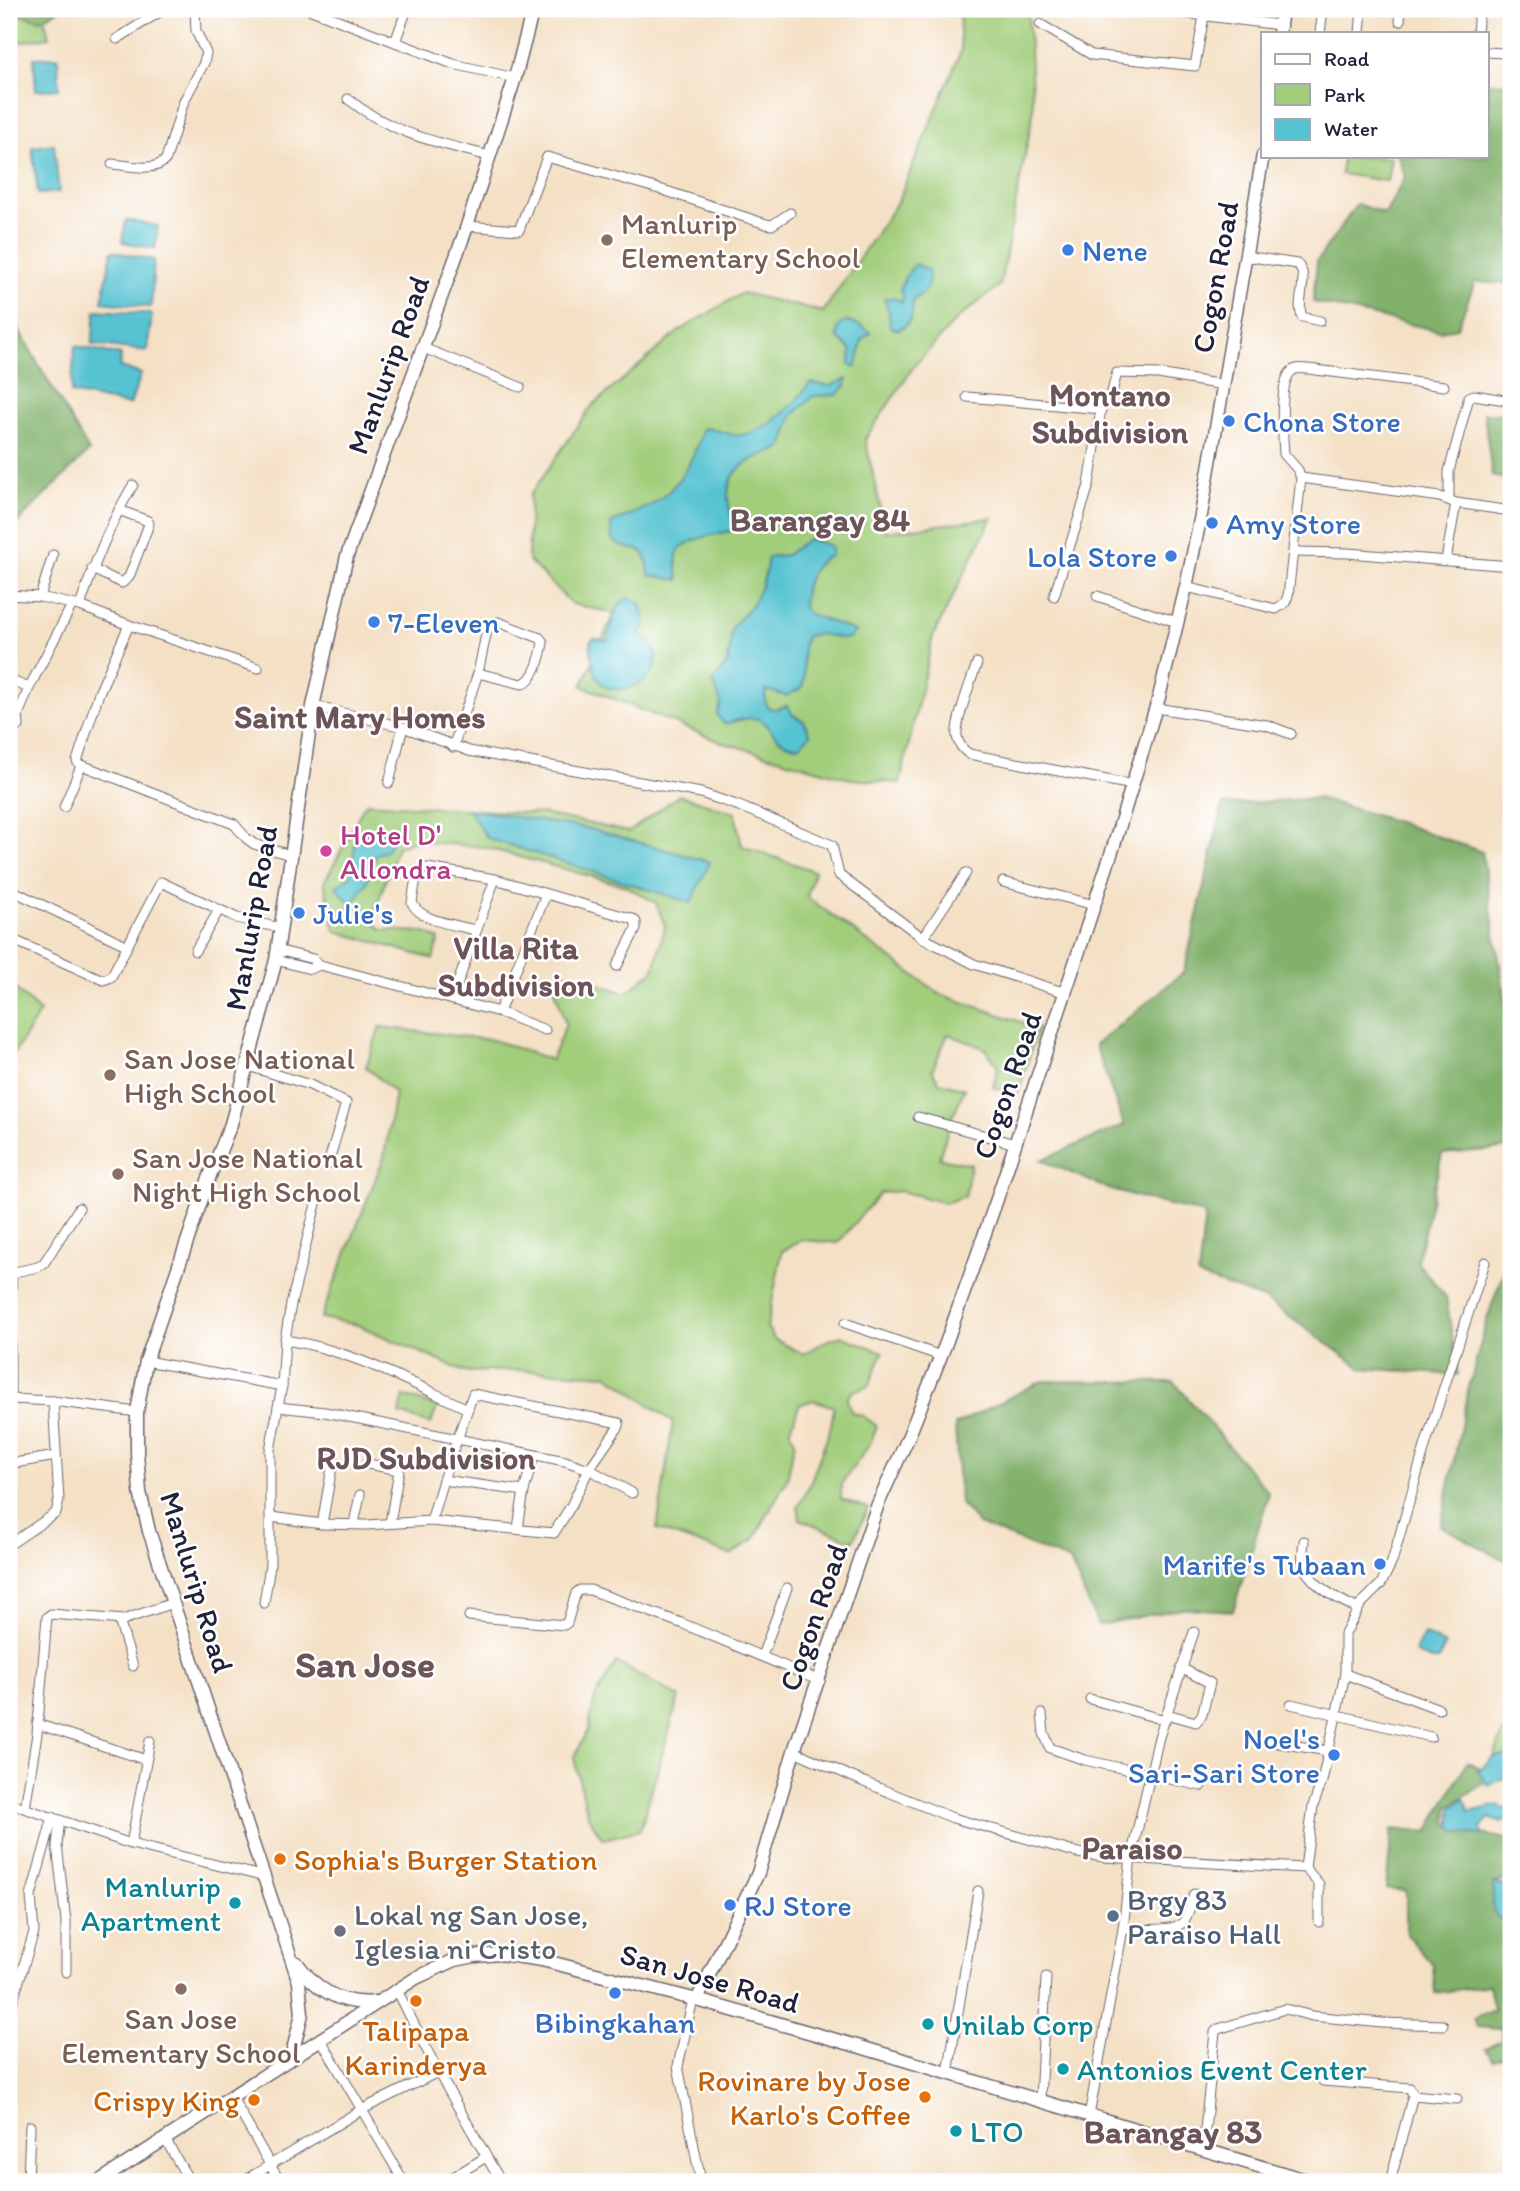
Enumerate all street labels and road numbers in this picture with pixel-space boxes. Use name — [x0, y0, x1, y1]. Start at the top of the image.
street label: Cogon Road — [1183, 198, 1247, 356]
street label: Manlurip Road — [339, 271, 437, 459]
street label: Manlurip Road — [217, 823, 285, 1013]
street label: Cogon Road — [964, 1006, 1050, 1164]
street label: Manlurip Road — [152, 1487, 242, 1677]
street label: Cogon Road — [770, 1538, 856, 1696]
street label: San Jose Road — [616, 1935, 804, 2021]

